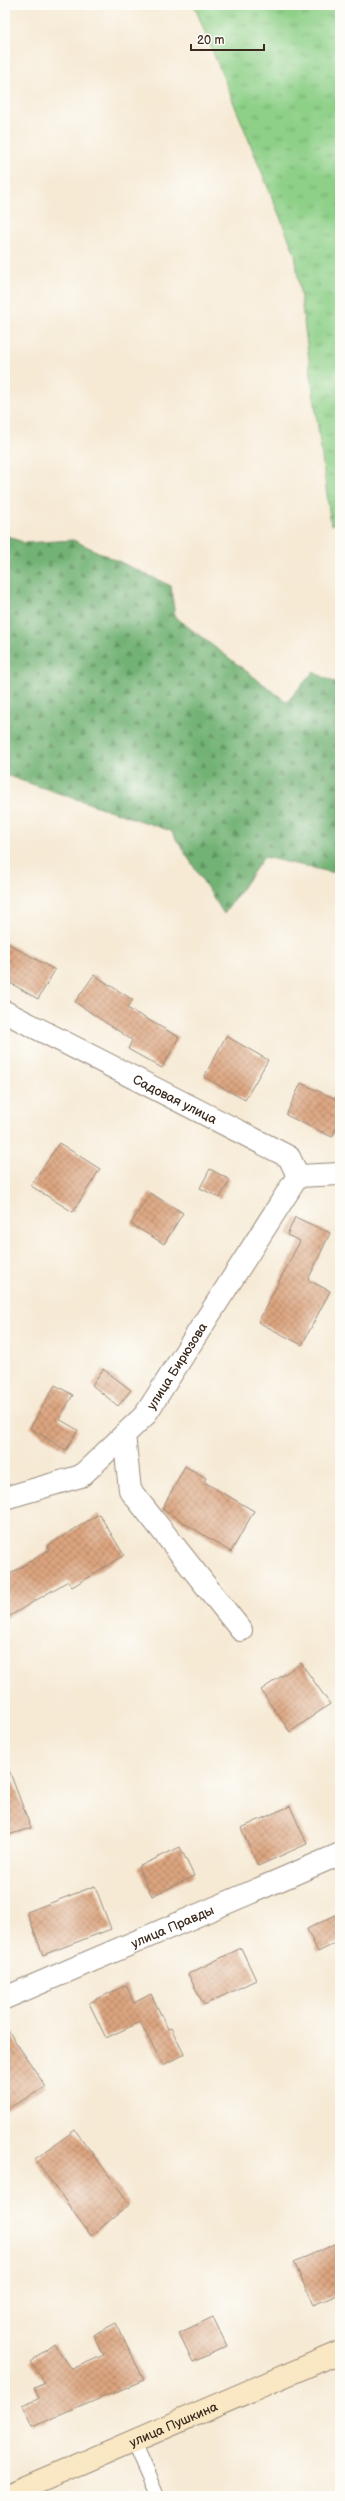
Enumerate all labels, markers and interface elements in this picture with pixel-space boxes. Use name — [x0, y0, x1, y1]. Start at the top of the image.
scale bar — [191, 26, 264, 52]
text: 20 m — [197, 33, 224, 48]
street label: Садовая улица — [130, 1072, 220, 1128]
street label: улица Бирюзова — [144, 1319, 211, 1413]
street label: улица Правды — [129, 1902, 216, 1952]
street label: улица Пушкина — [127, 2399, 220, 2451]

